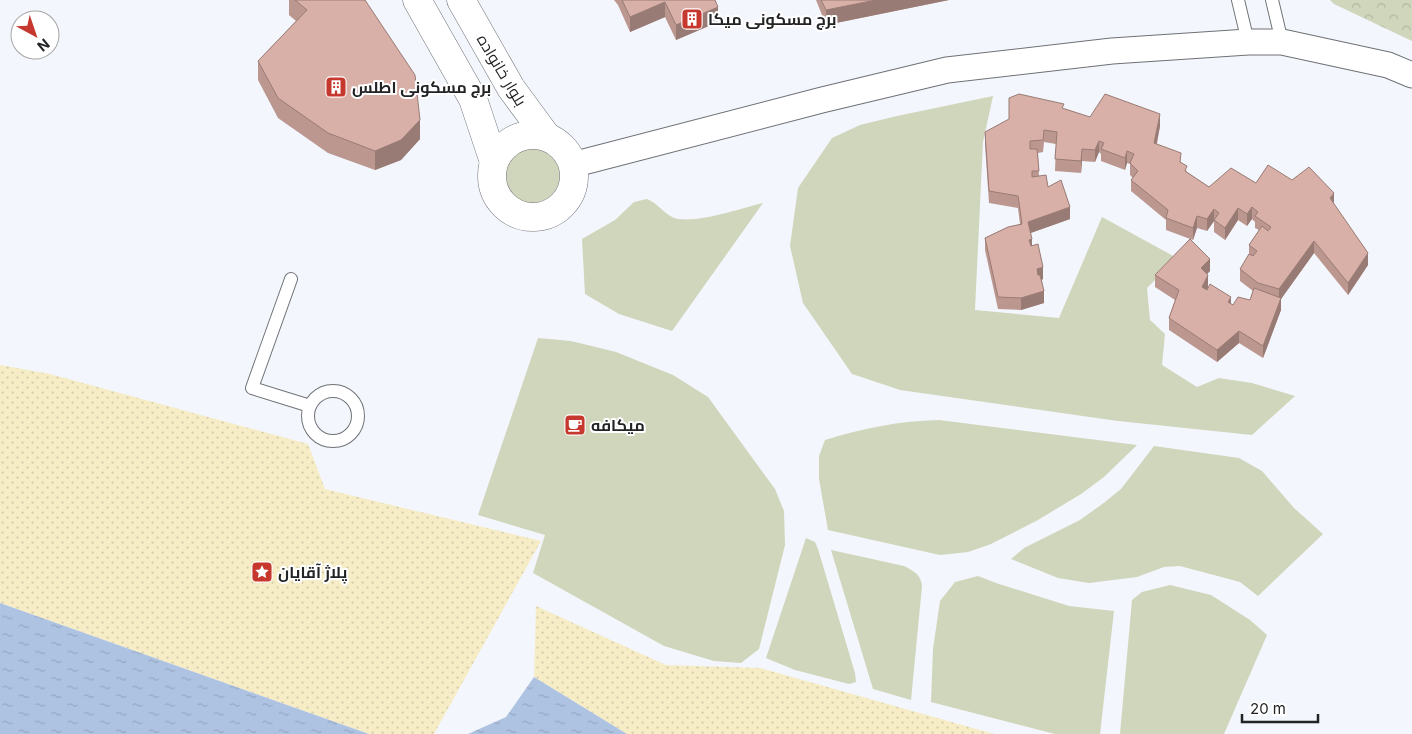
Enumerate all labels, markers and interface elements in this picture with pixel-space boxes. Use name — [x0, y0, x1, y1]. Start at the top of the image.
building icon: برج مسکونی میکا — [680, 7, 704, 31]
place label: برج مسکونی میکا — [708, 9, 837, 30]
north arrow — [10, 10, 60, 60]
street label: بلوار خانواده — [473, 31, 531, 109]
text: N — [34, 35, 53, 55]
building icon: برج مسکونی اطلس — [324, 75, 348, 99]
place label: برج مسکونی اطلس — [352, 77, 491, 98]
cafe icon: میکافه — [563, 413, 587, 437]
place label: میکافه — [591, 415, 645, 435]
place icon: پلاژ آقایان — [250, 560, 274, 584]
place label: پلاژ آقایان — [278, 562, 347, 584]
scale bar — [1242, 692, 1318, 724]
text: 20 m — [1250, 699, 1286, 718]

